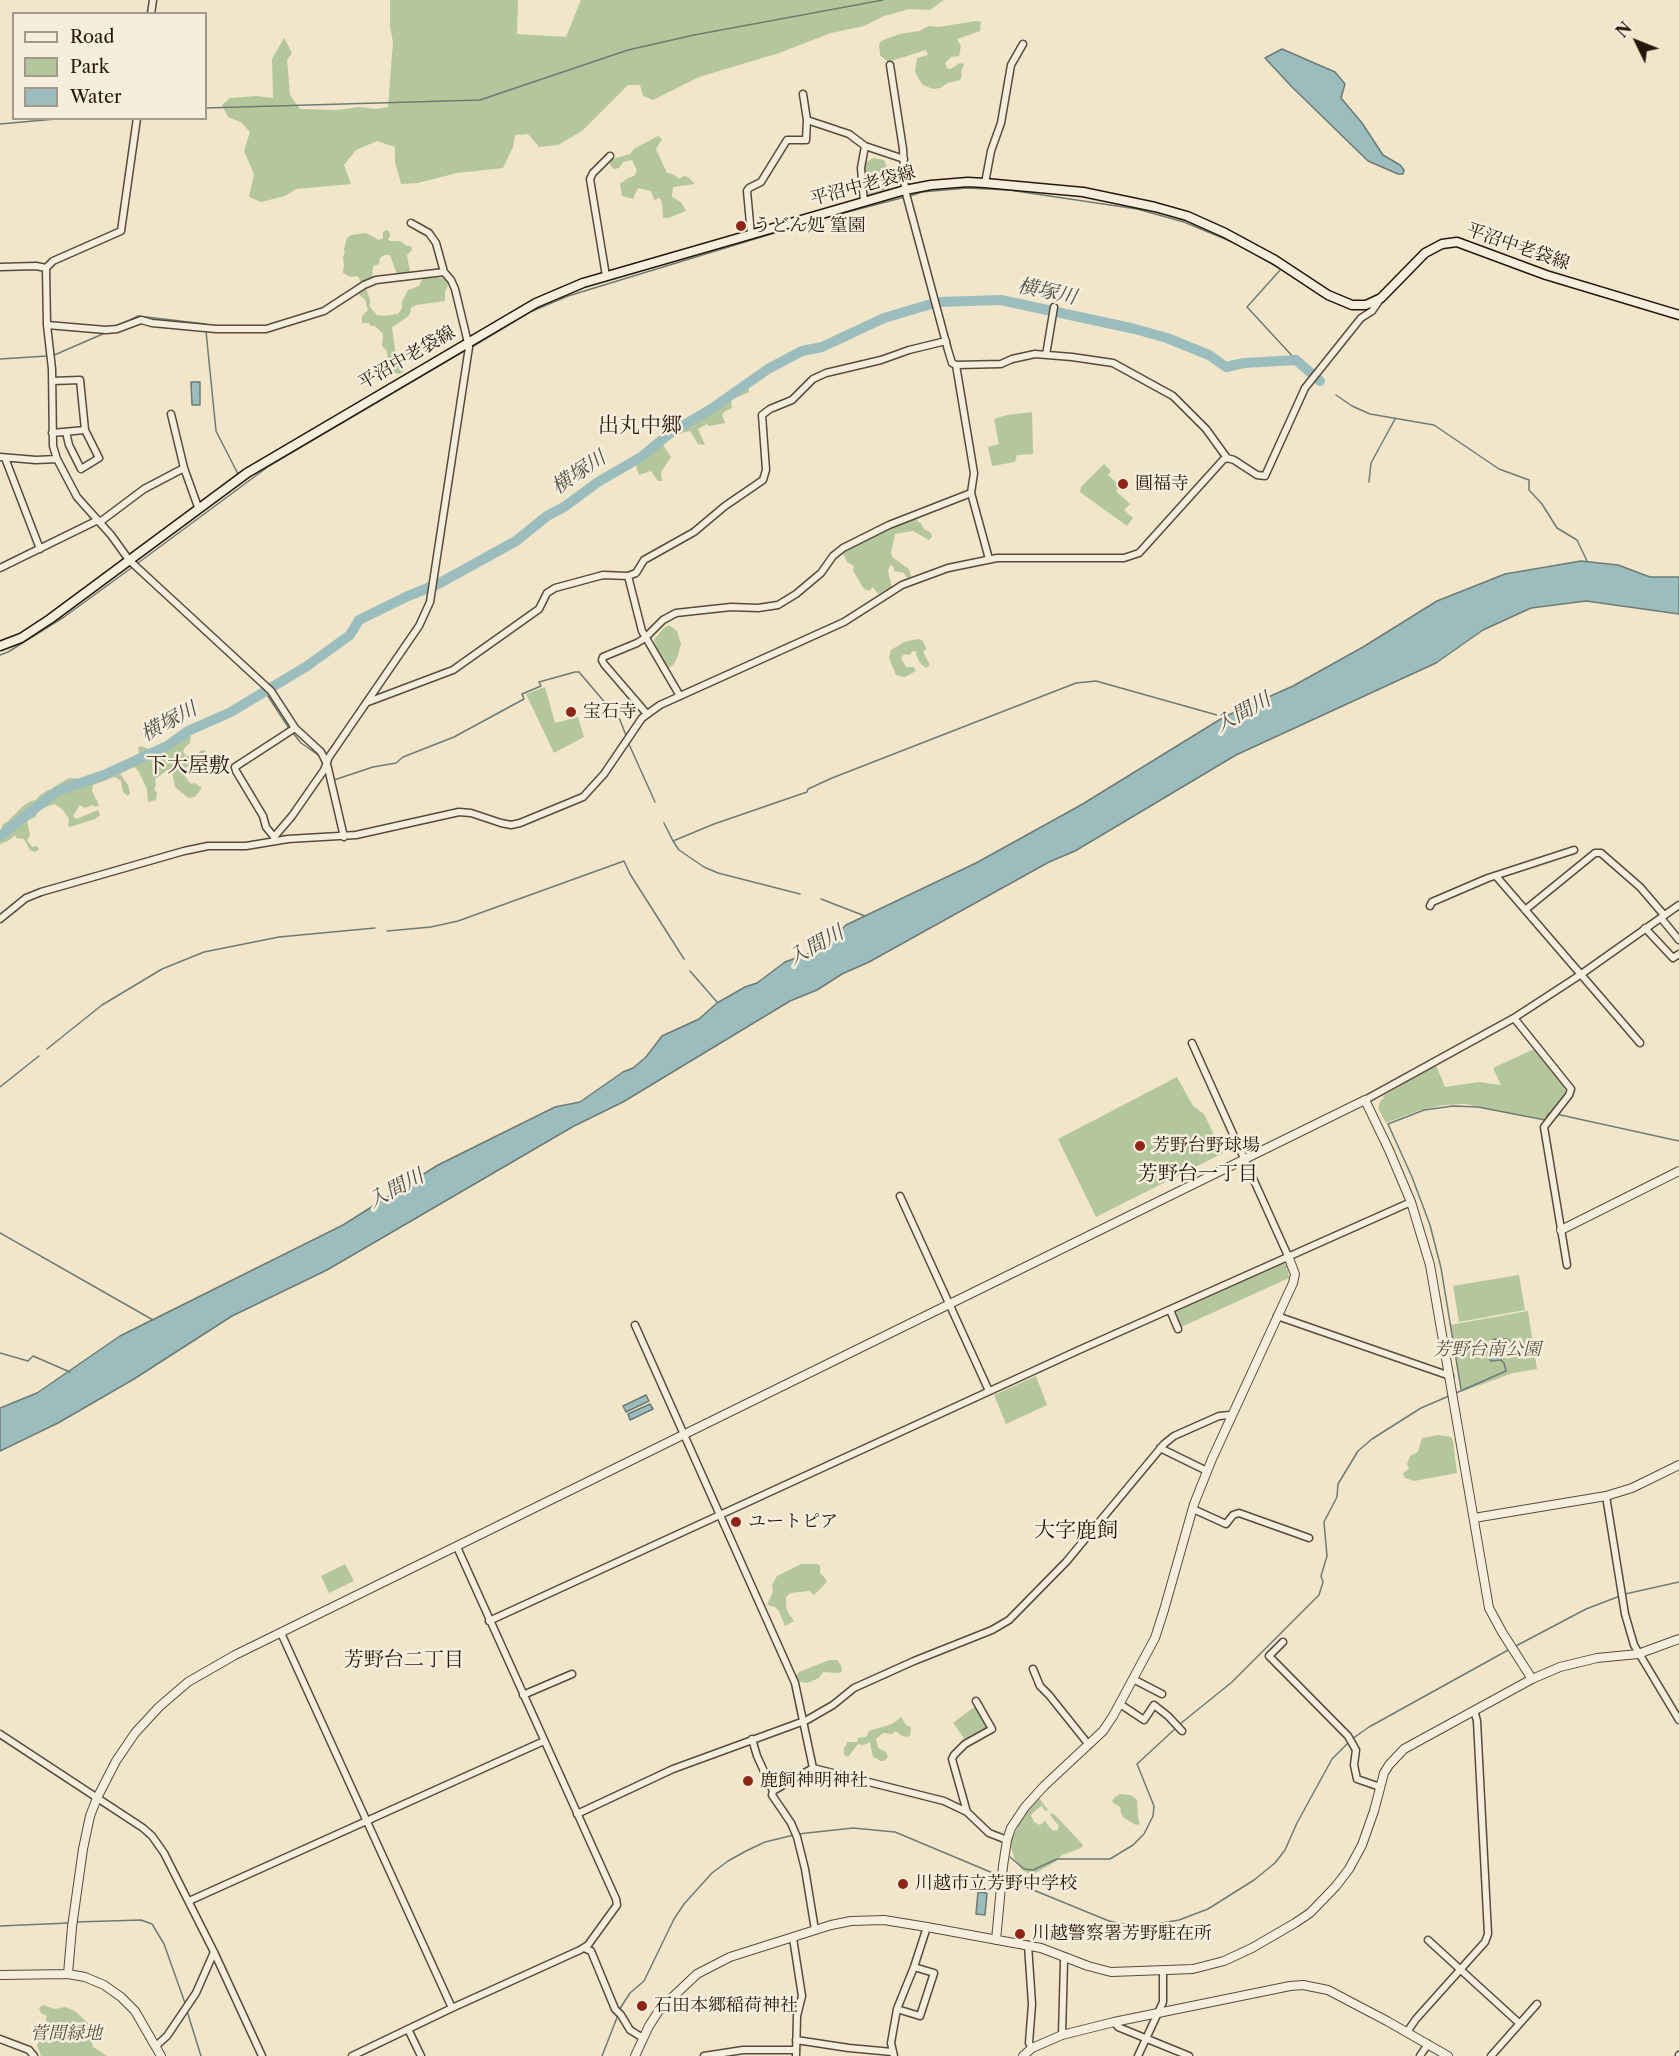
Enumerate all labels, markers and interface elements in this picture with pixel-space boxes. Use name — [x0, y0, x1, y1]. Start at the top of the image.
legend — [12, 12, 207, 120]
north arrow — [1607, 12, 1667, 72]
text: N — [1612, 18, 1636, 42]
text: Road — [70, 26, 115, 48]
text: Park — [70, 56, 109, 78]
text: Water — [70, 86, 122, 108]
street label: 平沼中老袋線 — [808, 162, 918, 210]
place label: うどん処 篁園 — [753, 215, 866, 237]
marker: うどん処 篁園 — [734, 219, 748, 233]
street label: 平沼中老袋線 — [1463, 219, 1573, 275]
water label: 横塚川 — [1015, 274, 1079, 310]
street label: 平沼中老袋線 — [355, 322, 459, 394]
district label: 出丸中郷 — [598, 413, 682, 439]
water label: 横塚川 — [547, 446, 611, 500]
place label: 圓福寺 — [1135, 473, 1189, 495]
marker: 圓福寺 — [1116, 477, 1130, 491]
water label: 入間川 — [1211, 688, 1275, 738]
water label: 横塚川 — [137, 697, 201, 747]
place label: 宝石寺 — [583, 701, 637, 723]
marker: 宝石寺 — [564, 705, 578, 719]
district label: 下大屋敷 — [146, 753, 230, 779]
water label: 入間川 — [784, 921, 848, 971]
place label: 芳野台野球場 — [1152, 1135, 1260, 1157]
marker: 芳野台野球場 — [1133, 1139, 1147, 1153]
district label: 芳野台一丁目 — [1138, 1162, 1258, 1186]
water label: 入間川 — [364, 1164, 428, 1214]
park label: 芳野台南公園 — [1433, 1339, 1541, 1361]
place label: ユートピア — [748, 1511, 838, 1533]
marker: ユートピア — [729, 1515, 743, 1529]
district label: 大字鹿飼 — [1034, 1518, 1118, 1544]
district label: 芳野台二丁目 — [344, 1648, 464, 1672]
place label: 鹿飼神明神社 — [760, 1770, 868, 1792]
marker: 鹿飼神明神社 — [741, 1774, 755, 1788]
place label: 川越市立芳野中学校 — [915, 1873, 1077, 1895]
marker: 川越市立芳野中学校 — [896, 1877, 910, 1891]
place label: 川越警察署芳野駐在所 — [1032, 1923, 1212, 1945]
marker: 川越警察署芳野駐在所 — [1013, 1927, 1027, 1941]
place label: 石田本郷稲荷神社 — [654, 1995, 798, 2017]
marker: 石田本郷稲荷神社 — [635, 1999, 649, 2013]
park label: 菅間緑地 — [30, 2023, 102, 2045]

